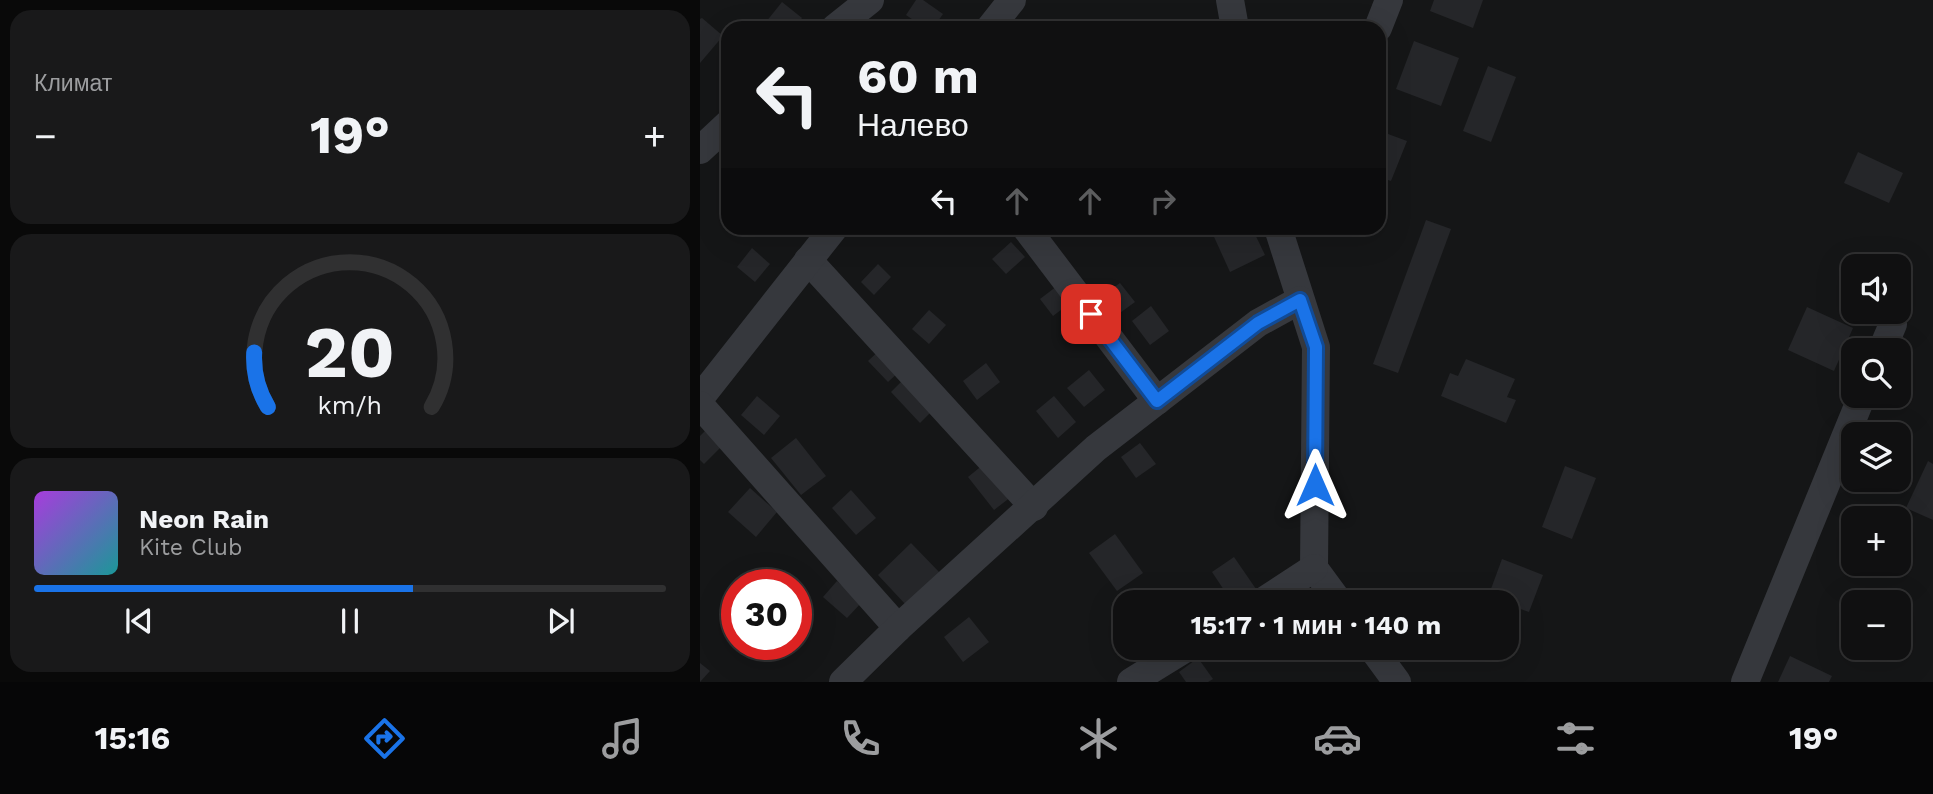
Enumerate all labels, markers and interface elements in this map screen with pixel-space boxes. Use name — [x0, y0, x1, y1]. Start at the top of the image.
text: 60 m — [857, 47, 979, 105]
icon: left — [742, 49, 833, 140]
text: Климат — [34, 70, 112, 97]
text: 19° — [310, 105, 390, 166]
text: Налево — [857, 106, 969, 144]
text: − — [34, 114, 57, 158]
text: + — [643, 114, 666, 158]
icon: left — [925, 182, 963, 220]
icon: ahead — [998, 182, 1036, 220]
icon: ahead — [1071, 182, 1109, 220]
icon: right — [1144, 182, 1182, 220]
map controls — [1841, 254, 1911, 660]
button: sound — [1841, 254, 1911, 324]
pin — [1061, 284, 1121, 344]
icon: arrive — [1072, 295, 1110, 333]
text: 20 — [305, 309, 395, 395]
button: search — [1841, 338, 1911, 408]
text: km/h — [318, 391, 382, 420]
button: layers — [1841, 422, 1911, 492]
position arrow — [1278, 448, 1352, 522]
text: Neon Rain — [139, 504, 269, 534]
button: + — [1841, 506, 1911, 576]
text: Kite Club — [139, 534, 242, 561]
speed limit sign: 30 — [721, 569, 812, 660]
button: − — [1841, 590, 1911, 660]
icon: previous — [120, 602, 158, 640]
icon: pause — [331, 602, 369, 640]
icon: next — [542, 602, 580, 640]
text: 15:17 · 1 мин · 140 m — [1191, 610, 1441, 640]
icon: directions — [360, 714, 409, 763]
icon: music — [598, 714, 647, 763]
icon: phone — [836, 714, 885, 763]
icon: climate — [1074, 714, 1123, 763]
icon: car — [1313, 714, 1362, 763]
icon: filters — [1551, 714, 1600, 763]
text: 15:16 — [95, 719, 170, 757]
text: 19° — [1789, 719, 1838, 757]

